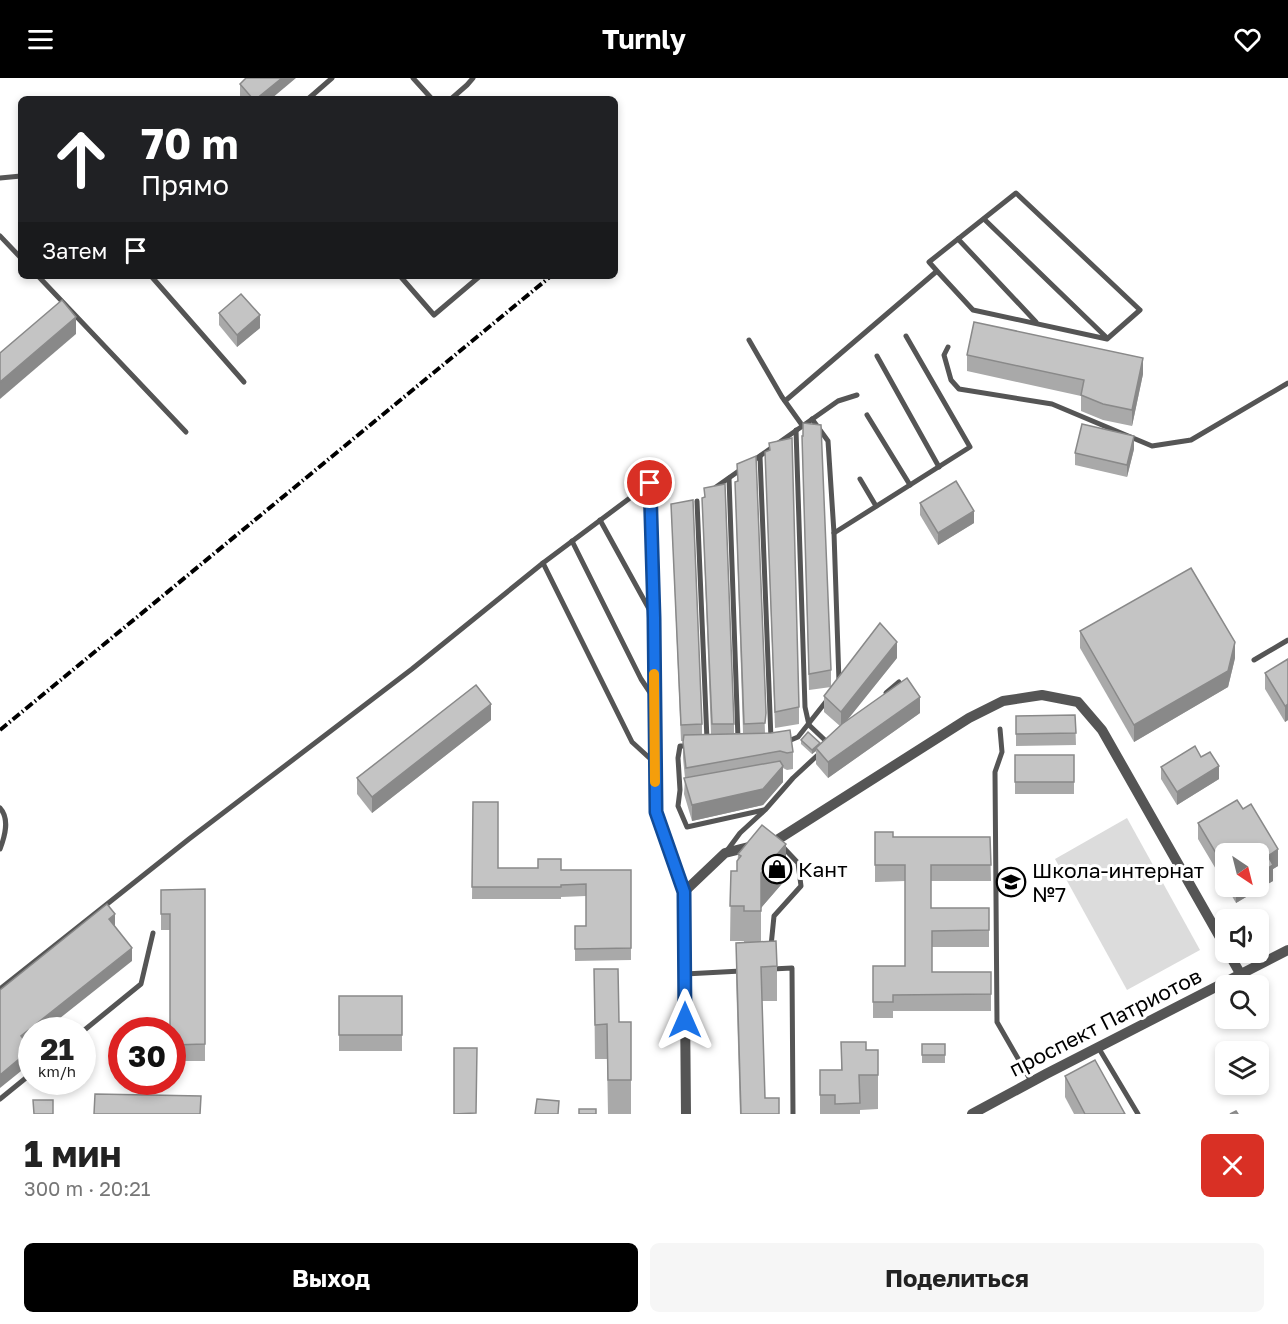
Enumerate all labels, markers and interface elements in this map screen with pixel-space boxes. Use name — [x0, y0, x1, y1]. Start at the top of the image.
icon: menu — [24, 23, 57, 56]
text: Turnly — [602, 23, 686, 55]
icon: heart — [1231, 23, 1264, 56]
text: 70 m — [141, 118, 238, 168]
icon: ahead — [42, 120, 120, 198]
text: Прямо — [141, 169, 229, 201]
icon: arrive — [119, 234, 152, 267]
text: Затем — [42, 237, 107, 264]
pin — [624, 457, 675, 508]
icon: arrive — [633, 466, 666, 499]
north arrow — [1215, 843, 1269, 897]
map controls — [1215, 843, 1269, 1095]
shop icon: Кант — [761, 853, 793, 885]
place label: Кант — [798, 856, 847, 882]
place label: Школа-интернат №7 — [1032, 857, 1204, 907]
school or university icon: Школа-интернат №7 — [995, 866, 1027, 898]
button: sound — [1215, 909, 1269, 963]
street label: проспект Патриотов — [1005, 962, 1205, 1082]
button: search — [1215, 975, 1269, 1029]
position arrow — [653, 988, 717, 1052]
speed limit sign: 30 — [108, 1017, 186, 1095]
text: 21 — [40, 1031, 74, 1067]
button: layers — [1215, 1041, 1269, 1095]
text: km/h — [38, 1062, 76, 1080]
text: 1 мин — [24, 1132, 121, 1175]
button: close — [1201, 1134, 1264, 1197]
text: 300 m · 20:21 — [24, 1176, 151, 1200]
button: Выход — [24, 1243, 638, 1312]
button: Поделиться — [650, 1243, 1264, 1312]

